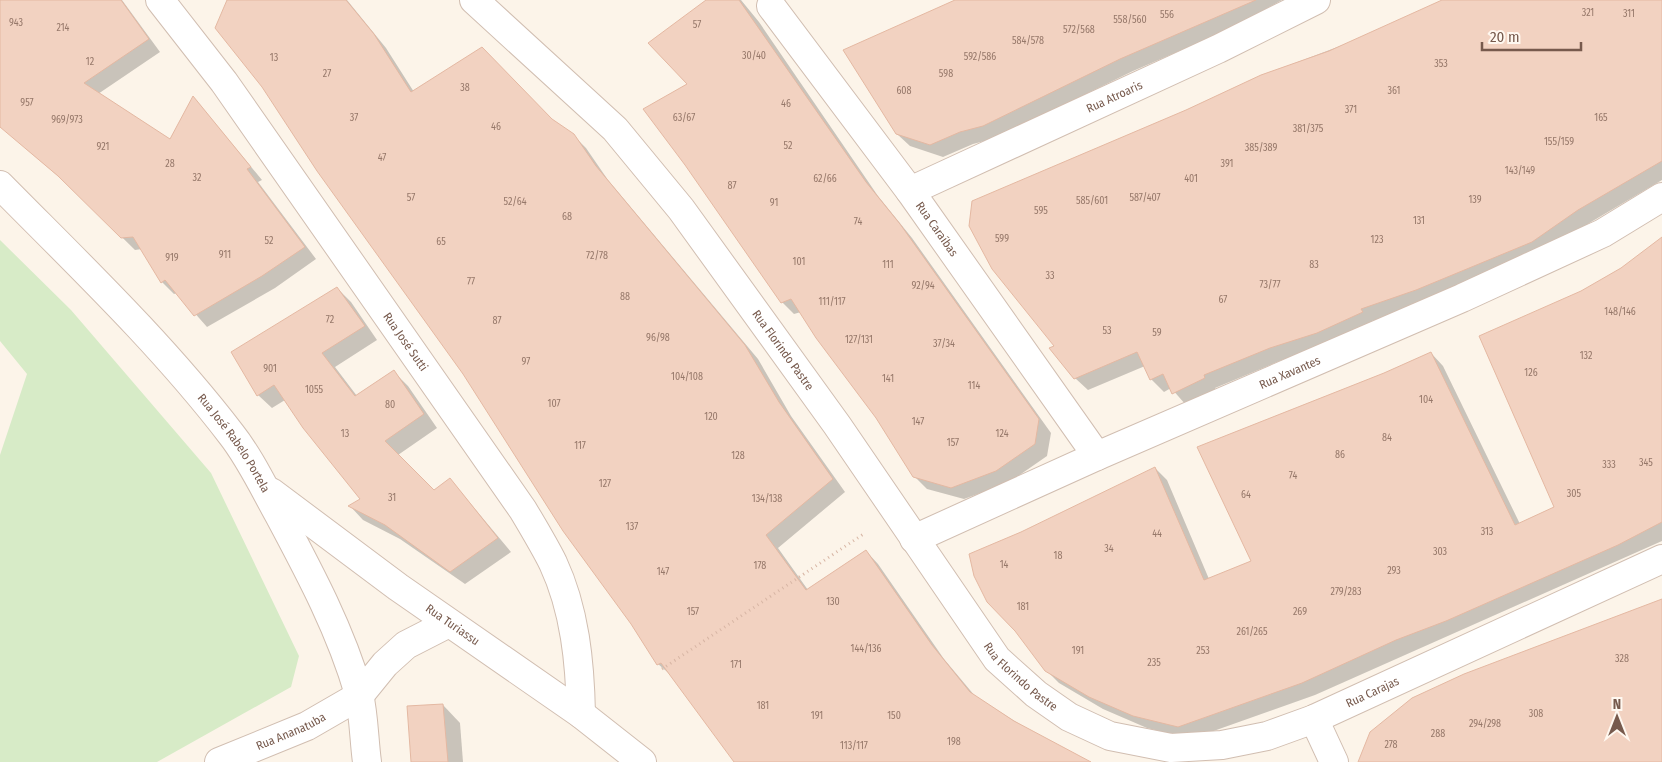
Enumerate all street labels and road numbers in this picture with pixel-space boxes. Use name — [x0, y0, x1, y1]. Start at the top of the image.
street label: Rua Atroaris — [1084, 78, 1145, 116]
street label: Rua Caraíbas — [913, 199, 961, 259]
street label: Rua Florindo Pastre — [749, 307, 817, 393]
street label: Rua José Sutti — [380, 310, 431, 374]
street label: Rua Xavantes — [1257, 353, 1322, 392]
street label: Rua José Rabelo Portela — [195, 391, 273, 495]
street label: Rua Turiassu — [423, 601, 482, 648]
street label: Rua Florindo Pastre — [981, 640, 1060, 714]
street label: Rua Carajas — [1344, 674, 1401, 710]
street label: Rua Ananatuba — [254, 710, 328, 753]

